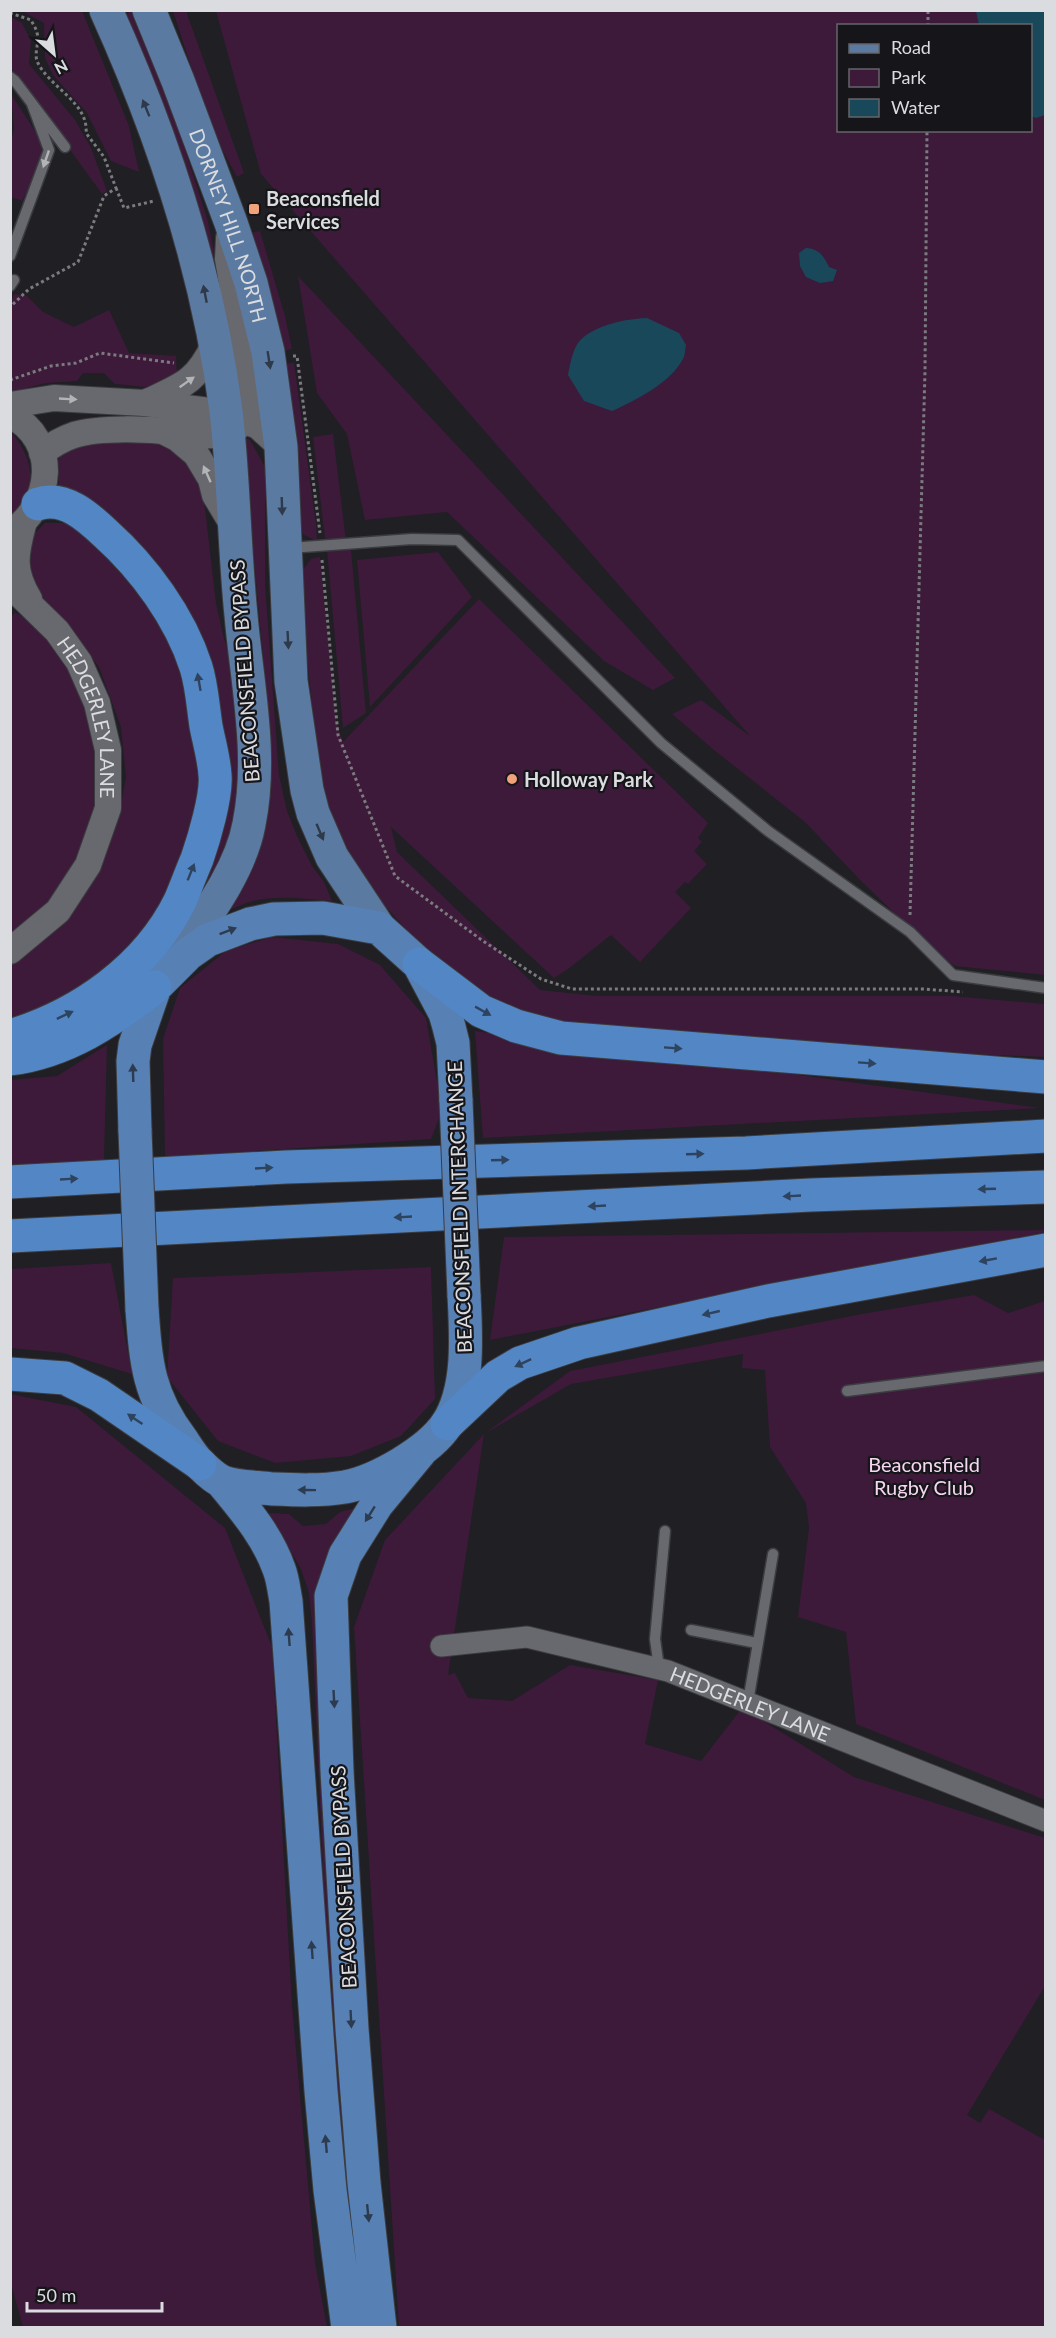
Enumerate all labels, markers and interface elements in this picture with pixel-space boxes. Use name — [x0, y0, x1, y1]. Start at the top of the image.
north arrow — [24, 24, 84, 84]
legend — [837, 24, 1032, 132]
text: Road — [891, 36, 931, 58]
text: N — [51, 56, 71, 79]
text: Park — [891, 66, 927, 88]
text: Water — [891, 96, 940, 118]
one-way arrow — [141, 99, 150, 117]
street label: DORNEY HILL NORTH — [185, 125, 272, 325]
one-way arrow — [40, 150, 50, 168]
place label: Beaconsfield Services — [266, 186, 380, 233]
marker: Beaconsfield Services — [247, 202, 261, 216]
one-way arrow — [200, 284, 209, 303]
one-way arrow — [265, 350, 274, 369]
one-way arrow — [178, 376, 194, 388]
one-way arrow — [59, 394, 78, 403]
one-way arrow — [203, 465, 212, 482]
one-way arrow — [278, 496, 287, 515]
street label: BEACONSFIELD BYPASS — [224, 559, 264, 783]
one-way arrow — [284, 631, 293, 650]
street label: HEDGERLEY LANE — [53, 632, 120, 798]
one-way arrow — [194, 673, 203, 692]
place label: Holloway Park — [524, 767, 653, 791]
marker: Holloway Park — [505, 772, 519, 786]
one-way arrow — [316, 823, 325, 840]
one-way arrow — [186, 863, 196, 881]
one-way arrow — [219, 926, 237, 936]
one-way arrow — [475, 1006, 492, 1016]
one-way arrow — [56, 1010, 73, 1019]
one-way arrow — [663, 1043, 682, 1053]
one-way arrow — [858, 1058, 877, 1068]
street label: BEACONSFIELD INTERCHANGE — [442, 1061, 476, 1353]
one-way arrow — [129, 1063, 138, 1082]
one-way arrow — [686, 1150, 705, 1159]
one-way arrow — [491, 1156, 510, 1165]
one-way arrow — [254, 1164, 273, 1173]
one-way arrow — [59, 1174, 78, 1183]
one-way arrow — [978, 1185, 997, 1194]
one-way arrow — [783, 1192, 802, 1201]
one-way arrow — [588, 1202, 607, 1211]
one-way arrow — [393, 1212, 412, 1221]
one-way arrow — [978, 1256, 997, 1265]
one-way arrow — [702, 1309, 721, 1319]
one-way arrow — [515, 1358, 532, 1367]
one-way arrow — [127, 1413, 143, 1425]
park label: Beaconsfield Rugby Club — [868, 1452, 980, 1499]
one-way arrow — [297, 1485, 316, 1495]
one-way arrow — [365, 1506, 376, 1522]
one-way arrow — [284, 1628, 294, 1647]
street label: HEDGERLEY LANE — [667, 1661, 834, 1746]
one-way arrow — [330, 1690, 339, 1709]
street label: BEACONSFIELD BYPASS — [325, 1765, 361, 1989]
one-way arrow — [307, 1940, 317, 1959]
one-way arrow — [347, 2009, 356, 2028]
one-way arrow — [321, 2135, 331, 2154]
one-way arrow — [363, 2203, 372, 2222]
scale bar — [27, 2275, 162, 2313]
text: 50 m — [36, 2284, 76, 2306]

